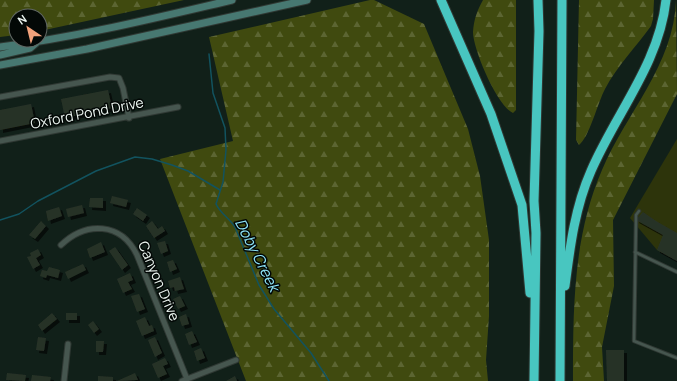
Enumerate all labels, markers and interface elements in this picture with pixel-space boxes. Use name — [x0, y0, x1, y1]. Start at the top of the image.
north arrow — [8, 8, 48, 48]
text: N — [14, 11, 30, 28]
street label: Oxford Pond Drive — [29, 92, 145, 133]
water label: Doby Creek — [230, 215, 286, 297]
street label: Canyon Drive — [134, 238, 185, 324]

